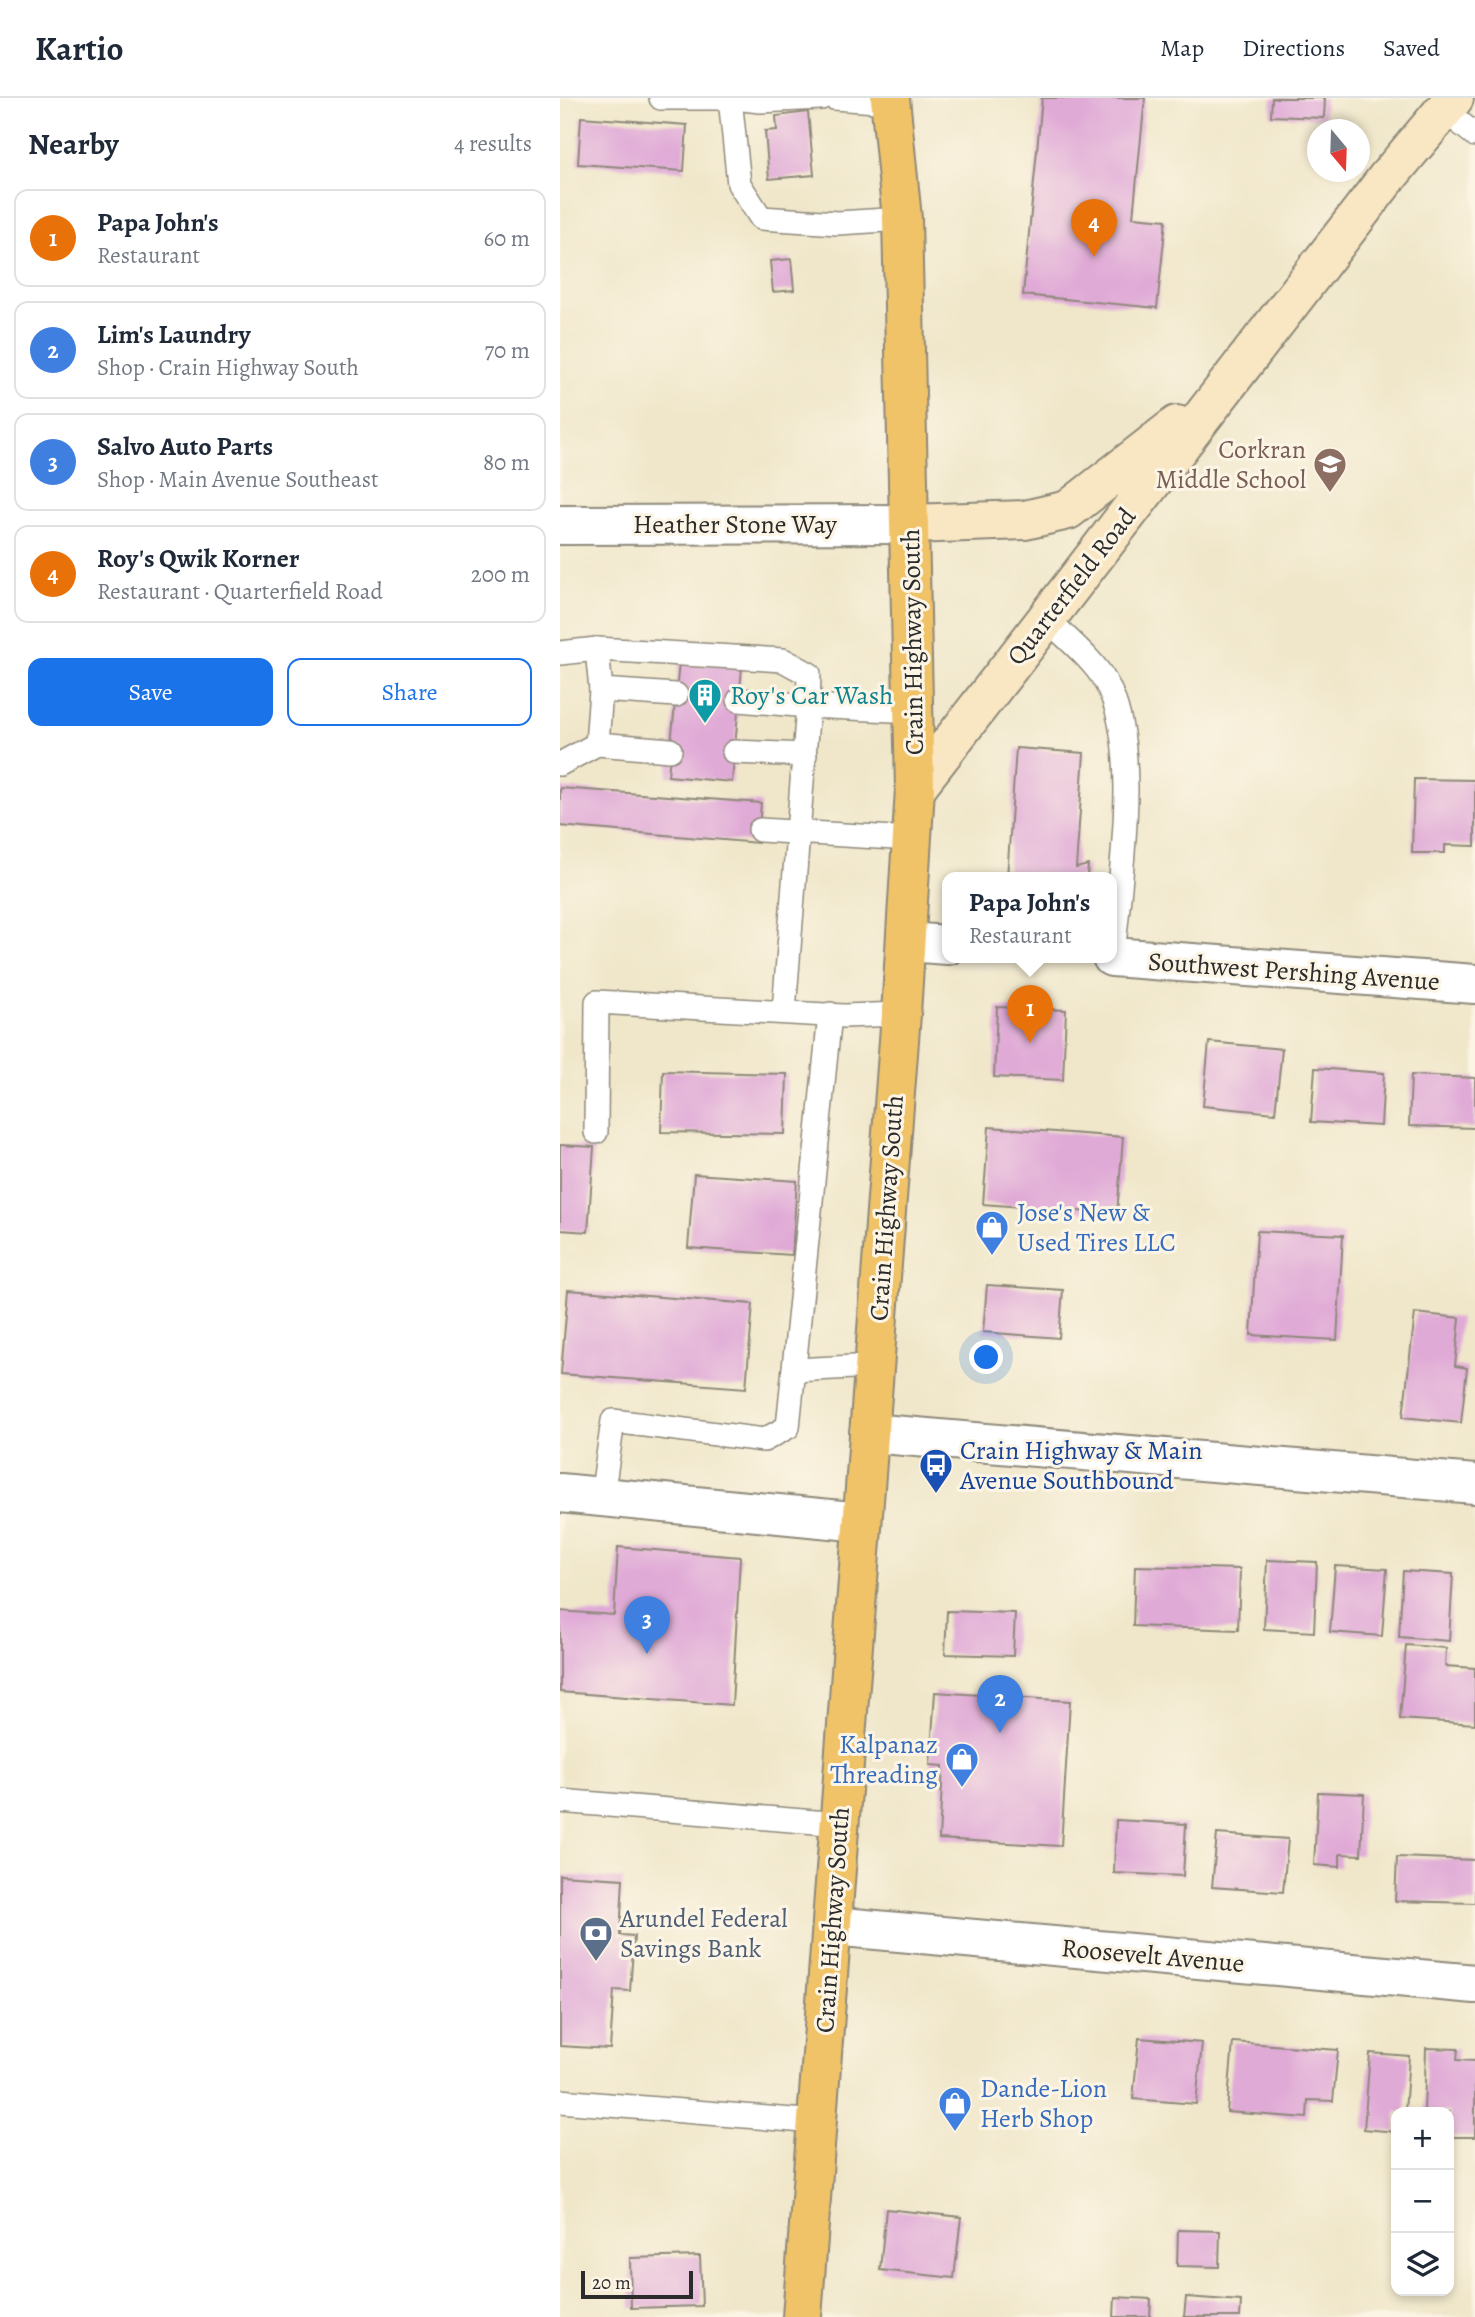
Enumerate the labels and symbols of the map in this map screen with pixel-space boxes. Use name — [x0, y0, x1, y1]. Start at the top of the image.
north arrow — [1307, 119, 1370, 182]
pin: 4 — [1071, 199, 1117, 257]
place label: Corkran Middle School — [1155, 432, 1306, 497]
school or university icon: Corkran Middle School — [1311, 445, 1349, 494]
street label: Quarterfield Road — [999, 500, 1144, 672]
street label: Heather Stone Way — [633, 507, 837, 542]
street label: Crain Highway South — [893, 528, 932, 755]
building icon: Roy's Car Wash — [686, 676, 724, 725]
place label: Roy's Car Wash — [730, 678, 893, 713]
street label: Southwest Pershing Avenue — [1147, 944, 1441, 999]
pin: 1 — [1007, 985, 1053, 1043]
street label: Crain Highway South — [861, 1094, 912, 1322]
place label: Jose's New & Used Tires LLC — [1017, 1195, 1176, 1260]
shop icon: Jose's New & Used Tires LLC — [973, 1208, 1011, 1257]
your location — [969, 1340, 1003, 1374]
place label: Crain Highway & Main Avenue Southbound — [959, 1433, 1202, 1498]
bus stop icon: Crain Highway & Main Avenue Southbound — [917, 1446, 955, 1495]
pin: 3 — [624, 1596, 670, 1654]
pin: 2 — [977, 1675, 1023, 1733]
place label: Kalpanaz Threading — [830, 1727, 938, 1792]
shop icon: Kalpanaz Threading — [943, 1740, 981, 1789]
street label: Crain Highway South — [807, 1806, 858, 2034]
place label: Arundel Federal Savings Bank — [619, 1901, 788, 1966]
bank icon: Arundel Federal Savings Bank — [577, 1914, 615, 1963]
street label: Roosevelt Avenue — [1060, 1930, 1246, 1981]
place label: Dande-Lion Herb Shop — [980, 2071, 1107, 2136]
shop icon: Dande-Lion Herb Shop — [936, 2084, 974, 2133]
scale bar — [581, 2268, 693, 2300]

